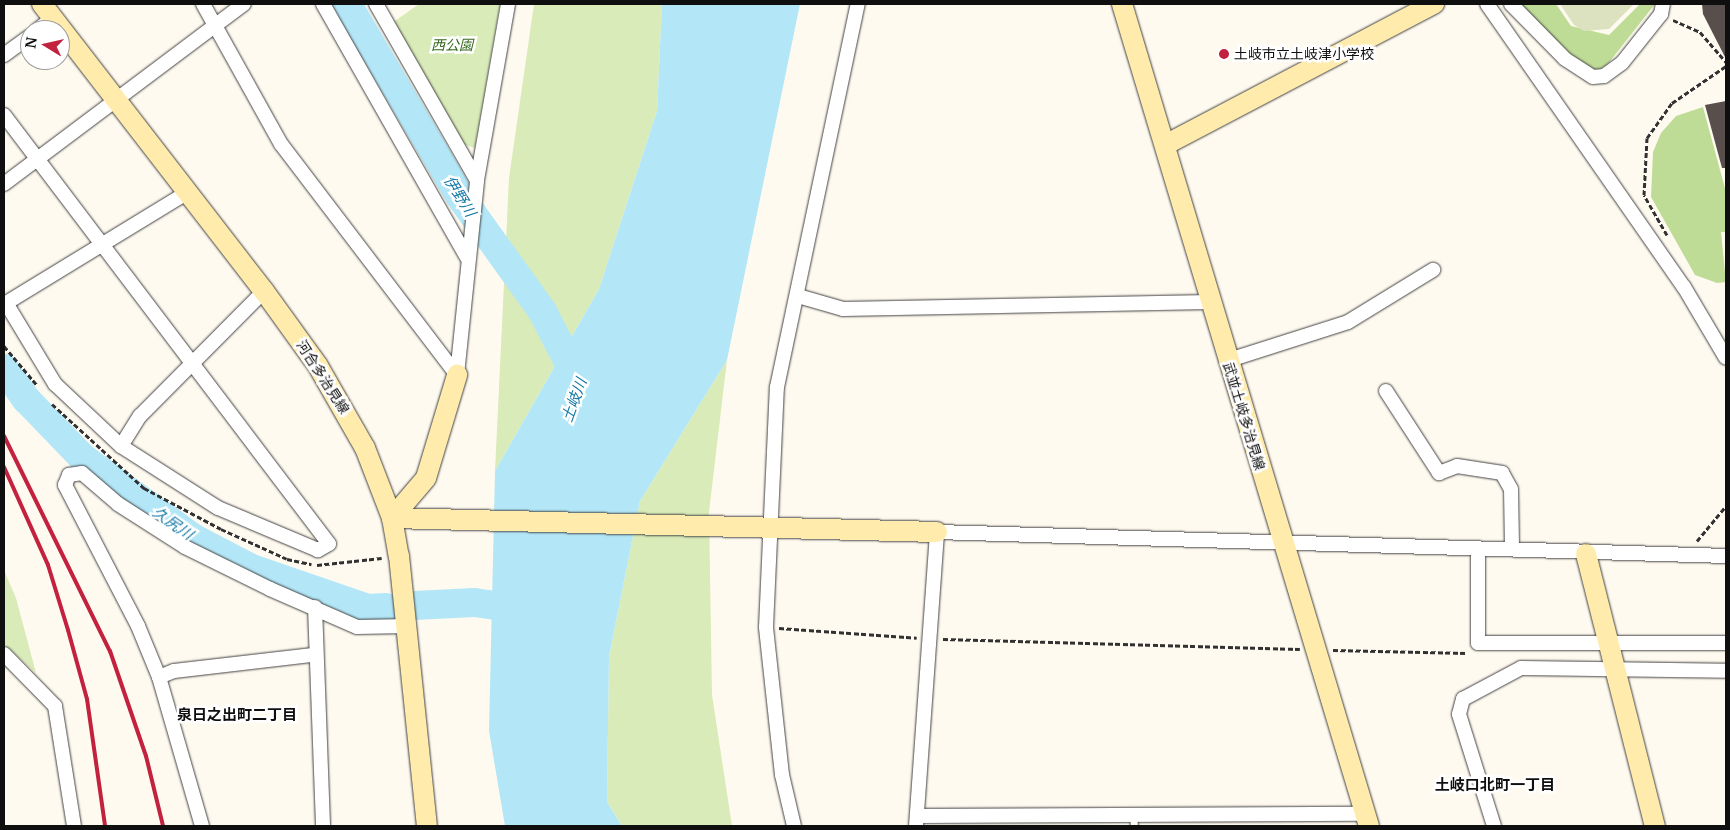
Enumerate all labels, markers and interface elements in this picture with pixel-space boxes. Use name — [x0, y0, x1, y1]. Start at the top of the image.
north arrow — [20, 20, 70, 70]
text: N — [21, 36, 41, 50]
park label: 西公園 — [431, 37, 473, 53]
place label: 土岐市立土岐津小学校 — [1234, 46, 1374, 62]
marker: 土岐市立土岐津小学校 — [1218, 48, 1230, 60]
water label: 伊野川 — [440, 172, 480, 220]
street label: 河合多治見線 — [293, 337, 353, 417]
street label: 武並土岐多治見線 — [1220, 360, 1268, 472]
water label: 土岐川 — [558, 376, 590, 424]
water label: 久尻川 — [149, 503, 197, 543]
district label: 泉日之出町二丁目 — [177, 706, 297, 724]
district label: 土岐口北町一丁目 — [1435, 776, 1555, 794]

